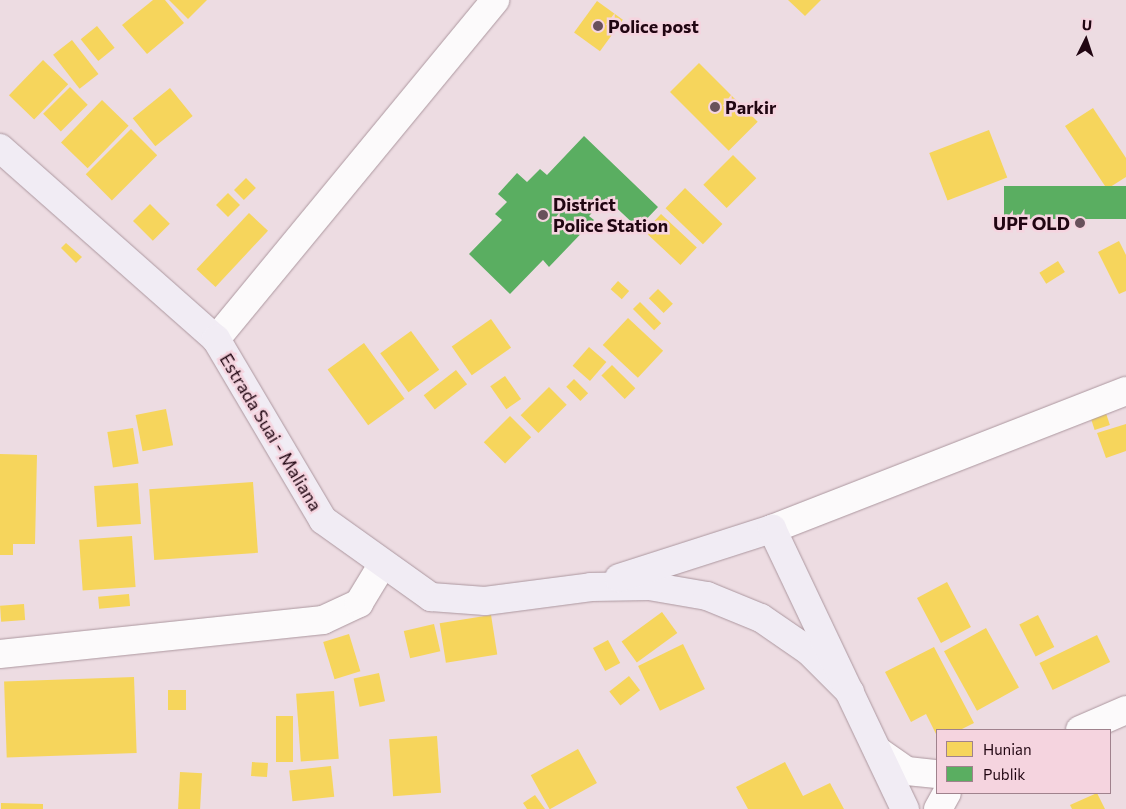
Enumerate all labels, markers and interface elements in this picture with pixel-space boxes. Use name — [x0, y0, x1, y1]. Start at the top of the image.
place label: Police post — [608, 15, 699, 37]
north arrow — [1061, 15, 1111, 65]
text: U — [1081, 16, 1093, 33]
marker: Police post — [592, 20, 604, 32]
place label: Parkir — [725, 96, 776, 118]
marker: Parkir — [709, 101, 721, 113]
place label: District Police Station — [553, 194, 668, 236]
marker: District Police Station — [537, 209, 549, 221]
place label: UPF OLD — [993, 212, 1070, 234]
marker: UPF OLD — [1074, 217, 1086, 229]
street label: Estrada Suai - Maliana — [215, 349, 327, 515]
legend — [936, 729, 1111, 794]
text: Hunian — [983, 740, 1032, 758]
text: Publik — [983, 765, 1025, 783]

